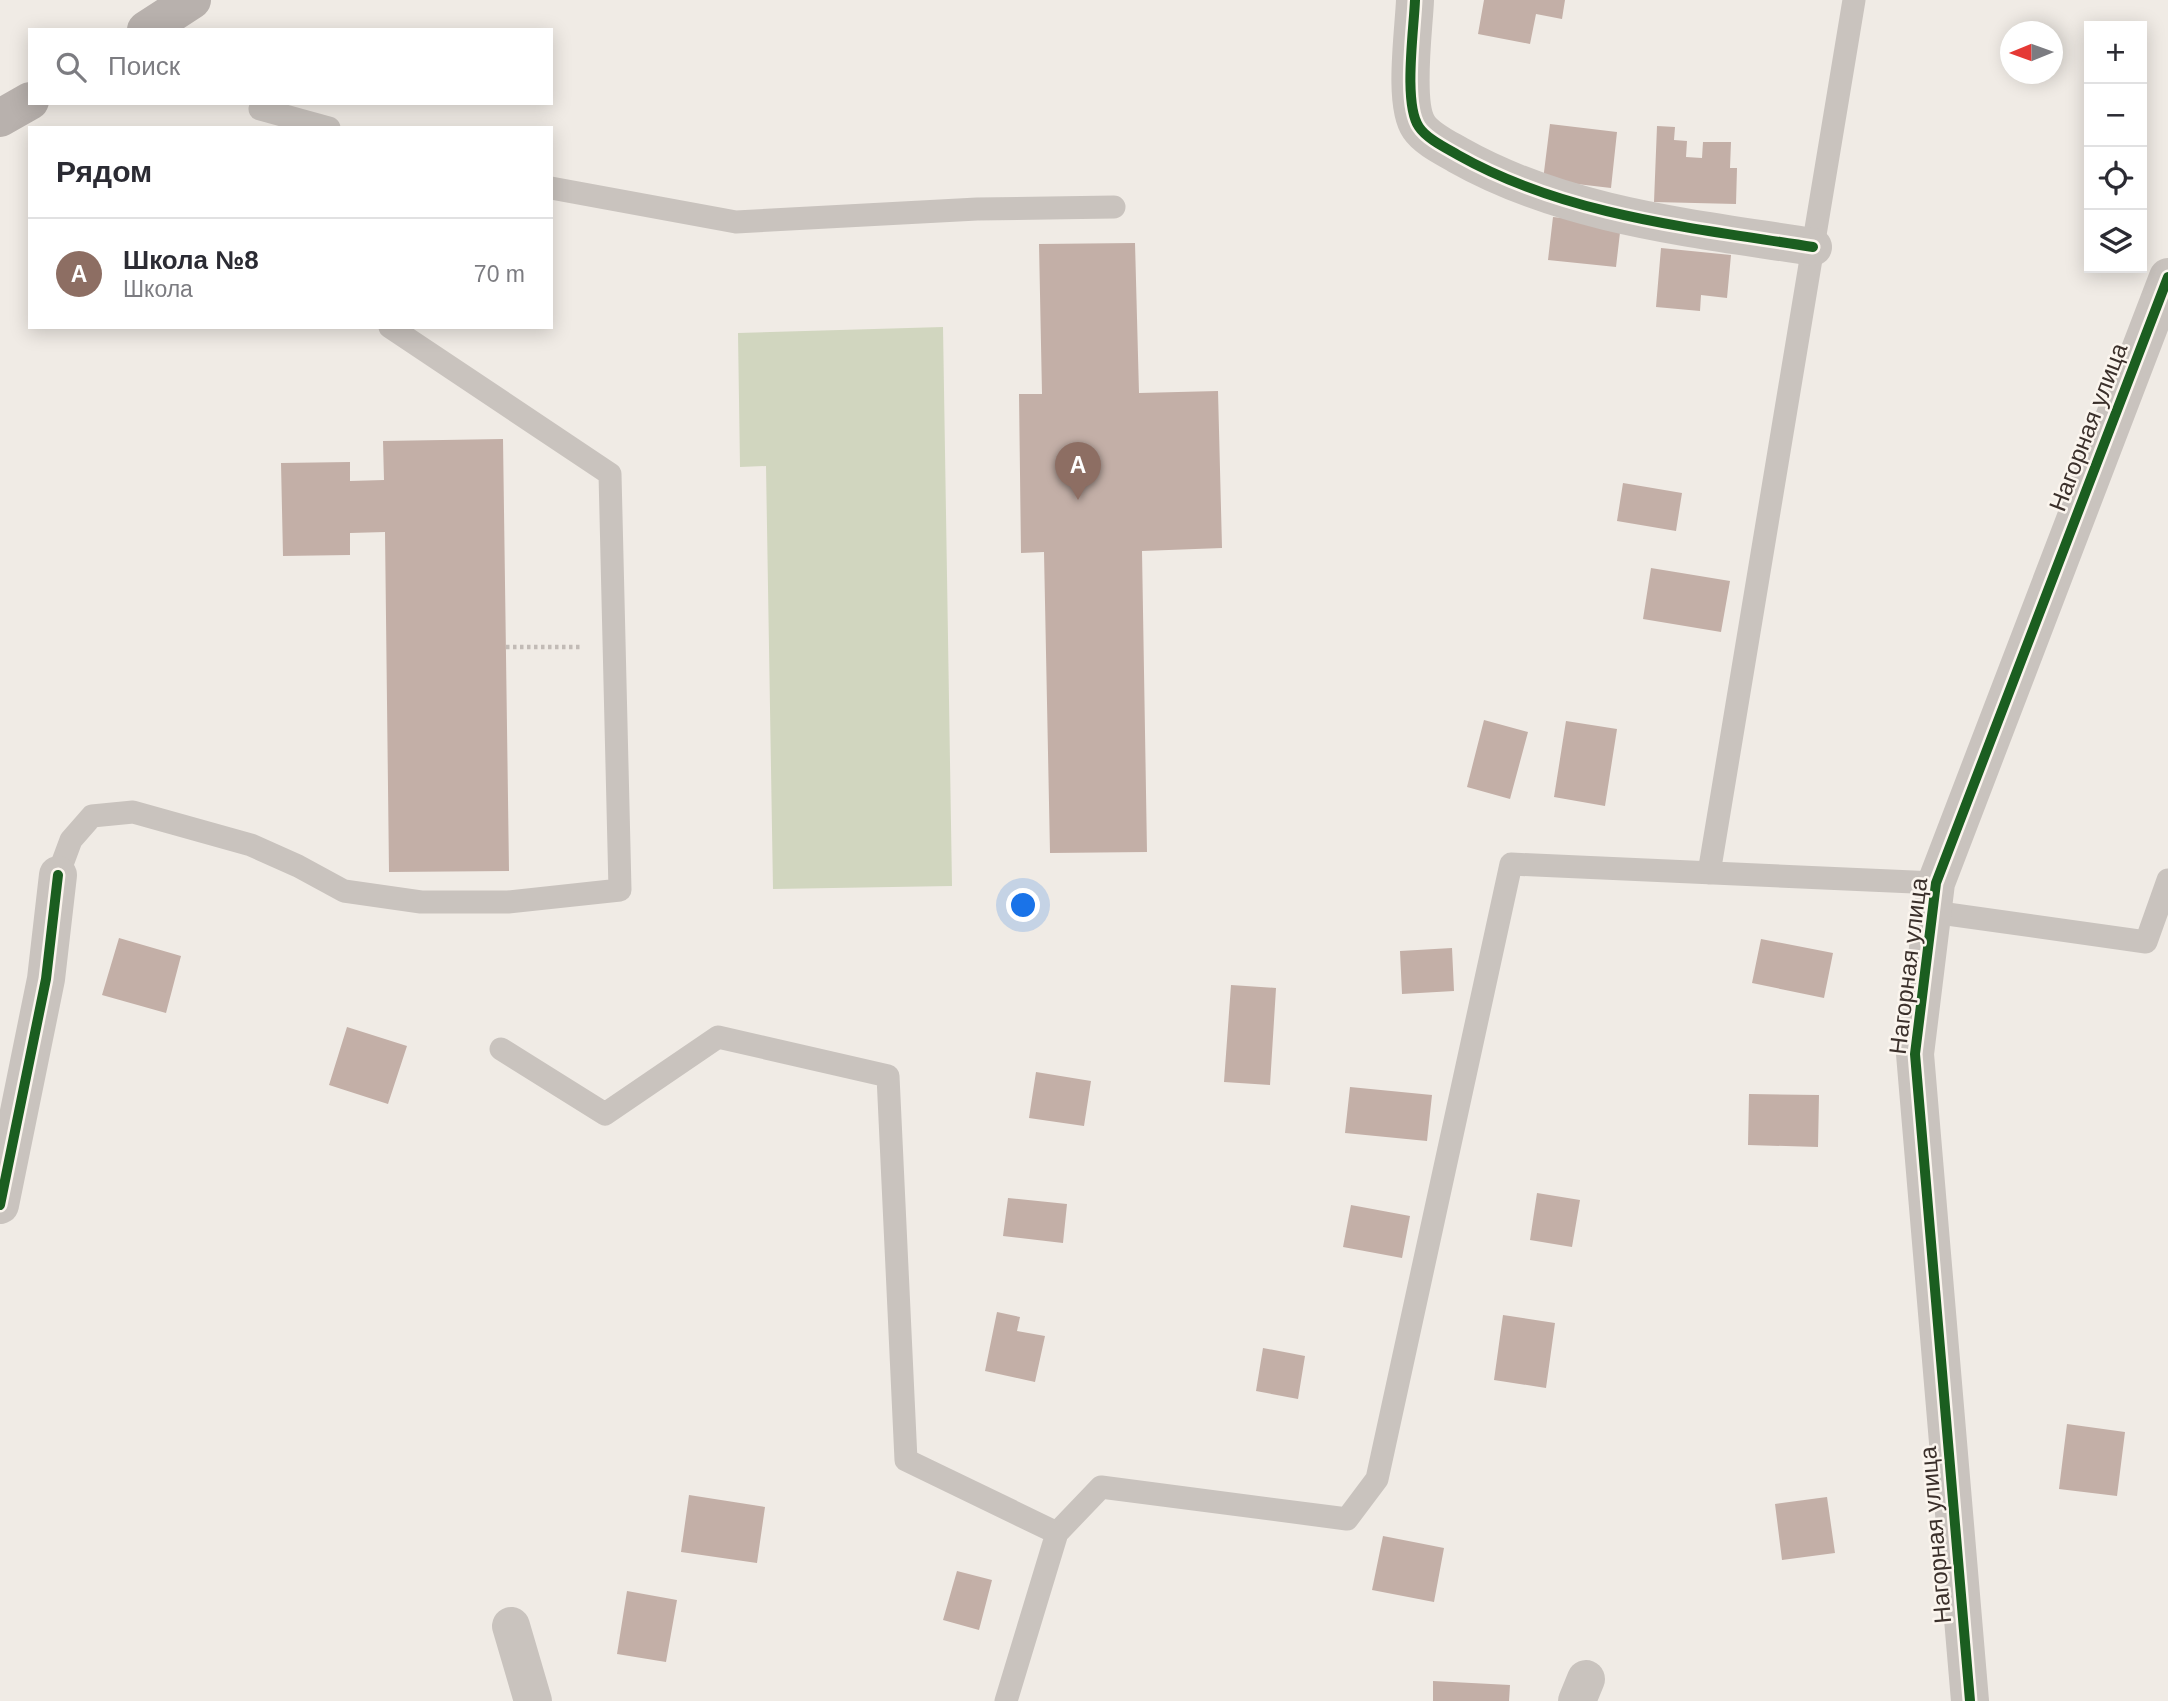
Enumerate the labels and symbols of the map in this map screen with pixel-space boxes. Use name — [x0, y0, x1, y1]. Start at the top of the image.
north arrow — [2000, 21, 2063, 84]
street label: Нагорная улица — [2044, 339, 2133, 515]
pin: A — [1055, 442, 1101, 500]
street label: Нагорная улица — [1884, 875, 1932, 1056]
your location — [1006, 888, 1040, 922]
street label: Нагорная улица — [1914, 1445, 1956, 1625]

